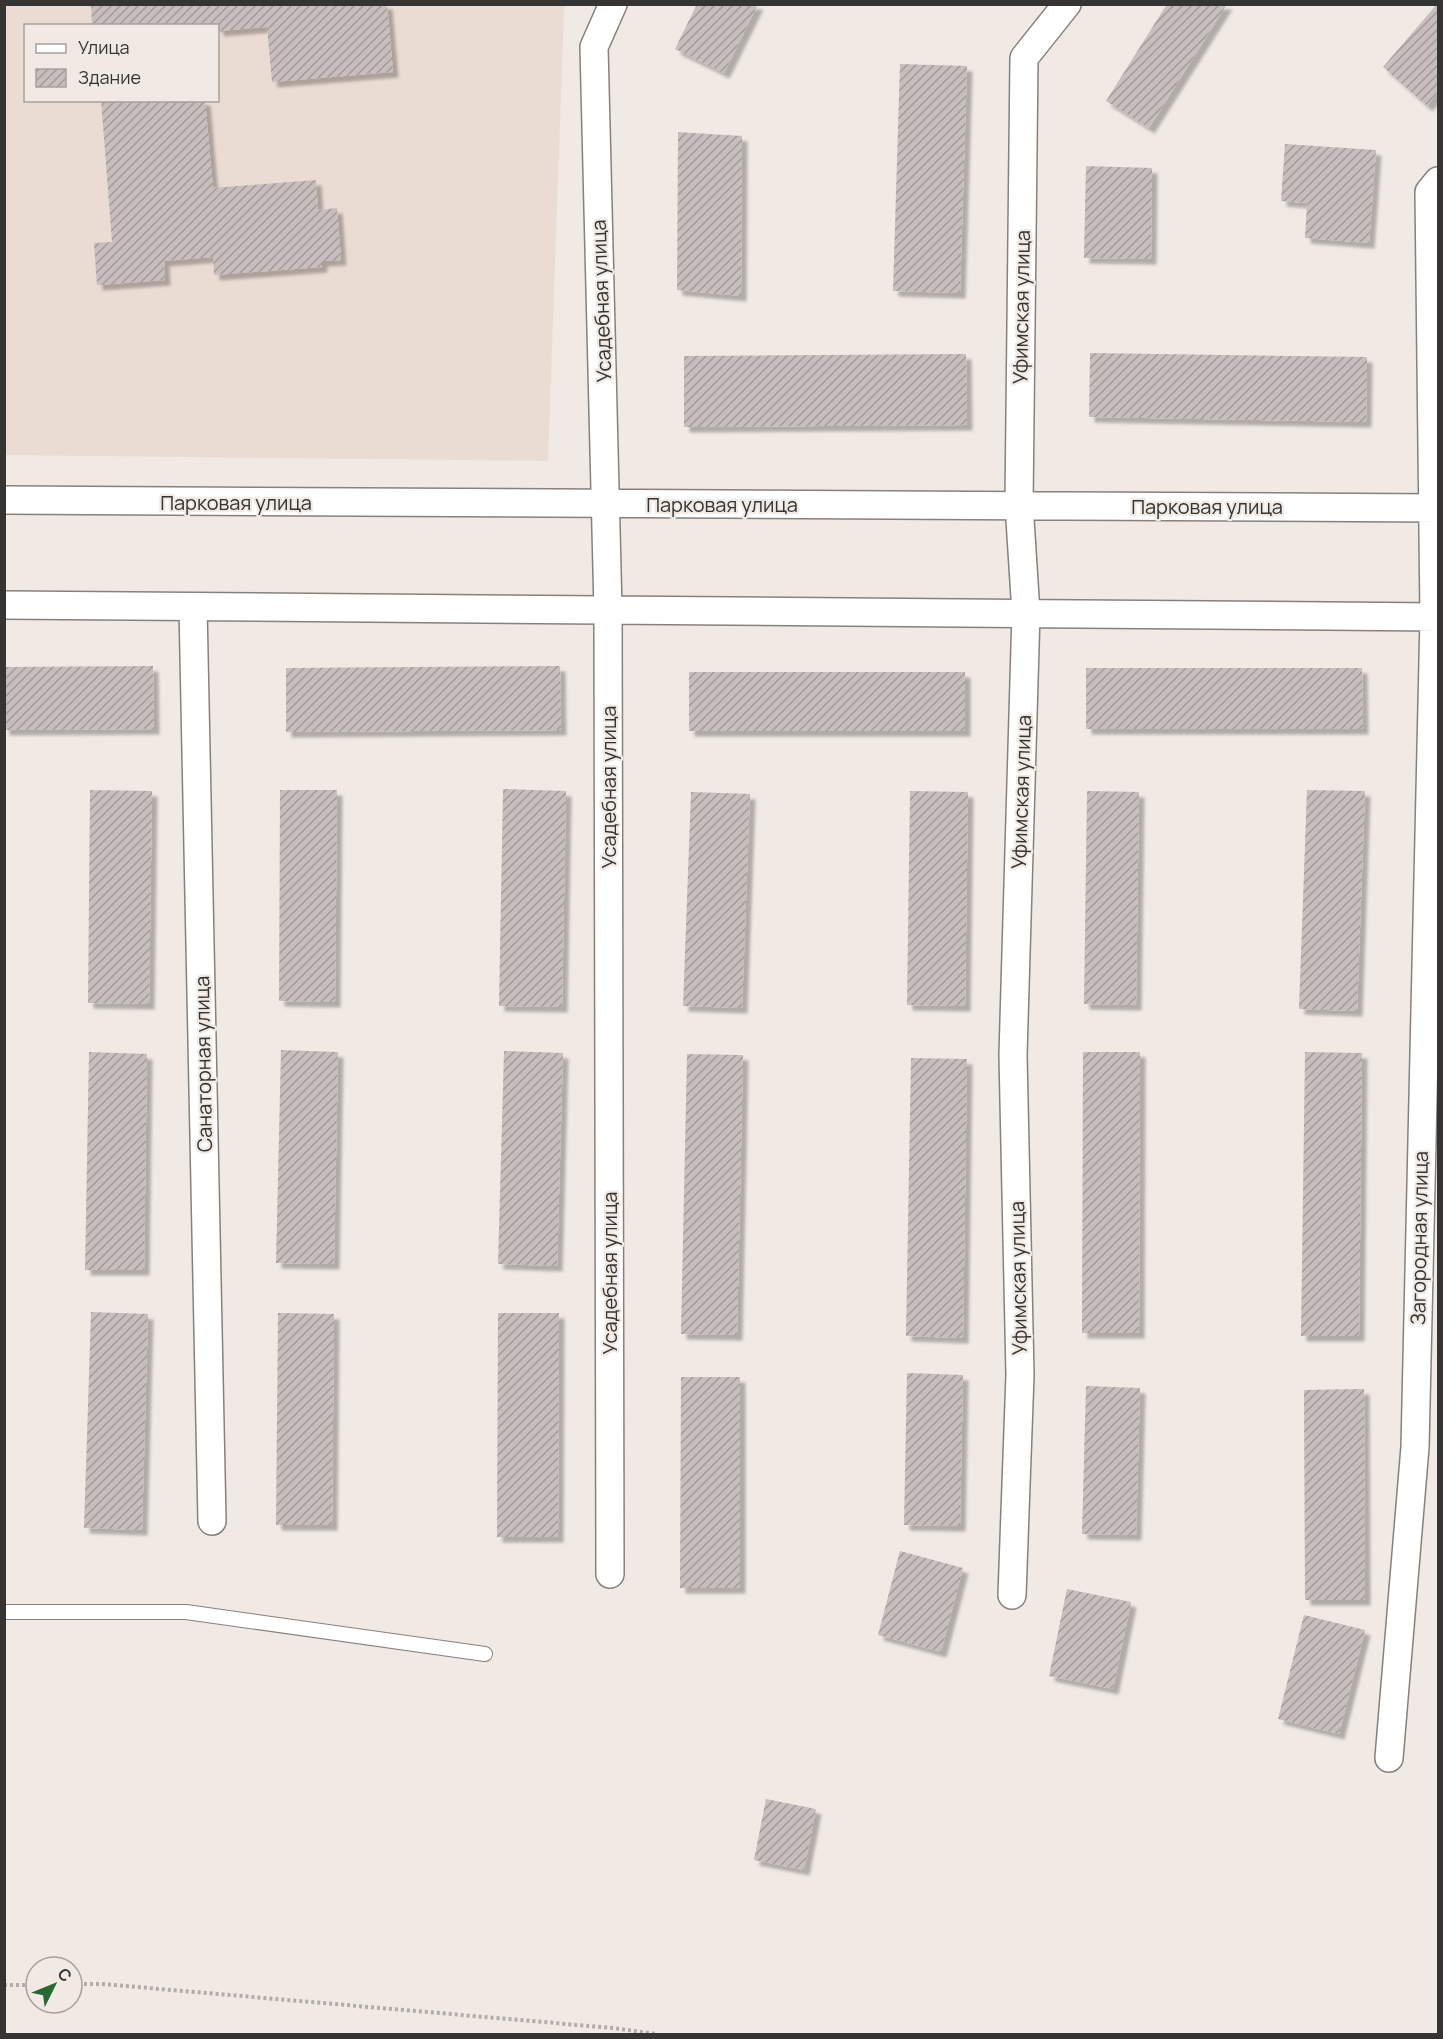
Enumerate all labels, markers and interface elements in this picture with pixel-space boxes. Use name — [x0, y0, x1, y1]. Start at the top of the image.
legend — [24, 24, 219, 102]
text: Улица — [78, 35, 130, 59]
text: Здание — [78, 65, 141, 89]
street label: Усадебная улица — [585, 219, 617, 383]
street label: Уфимская улица — [1006, 230, 1036, 384]
street label: Парковая улица — [160, 489, 312, 516]
street label: Парковая улица — [646, 491, 798, 518]
street label: Парковая улица — [1131, 493, 1283, 520]
street label: Усадебная улица — [595, 706, 622, 868]
street label: Уфимская улица — [1005, 715, 1037, 869]
street label: Санаторная улица — [188, 976, 218, 1152]
street label: Загородная улица — [1404, 1151, 1434, 1325]
street label: Усадебная улица — [596, 1192, 623, 1354]
street label: Уфимская улица — [1003, 1201, 1033, 1355]
north arrow — [24, 1955, 84, 2015]
text: С — [53, 1963, 77, 1987]

